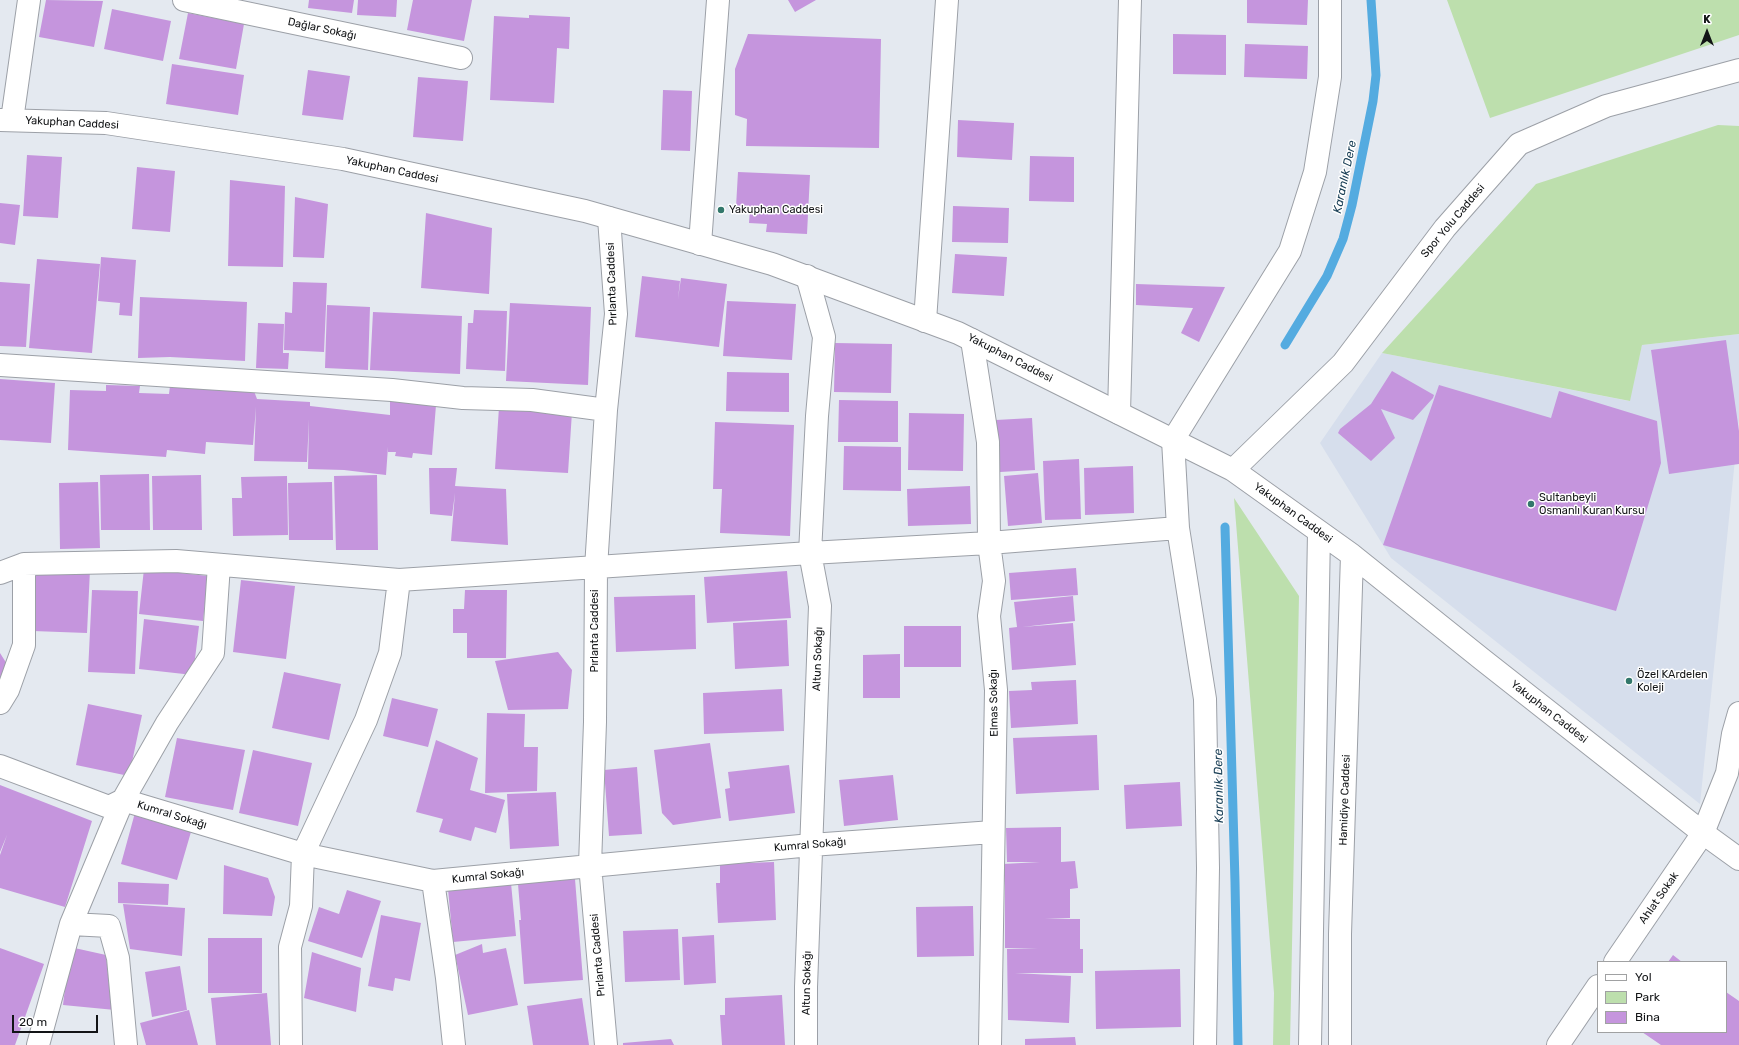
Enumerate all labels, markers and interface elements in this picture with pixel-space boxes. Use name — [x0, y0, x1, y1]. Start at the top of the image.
north arrow — [1687, 12, 1727, 52]
text: K — [1703, 13, 1711, 26]
street label: Dağlar Sokağı — [286, 15, 358, 43]
street label: Yakuphan Caddesi — [25, 114, 119, 132]
water label: Karanlık Dere — [1330, 139, 1360, 215]
street label: Yakuphan Caddesi — [345, 154, 439, 186]
street label: Spor Yolu Caddesi — [1418, 182, 1488, 260]
place label: Yakuphan Caddesi — [729, 203, 823, 217]
marker: Yakuphan Caddesi — [716, 205, 726, 215]
street label: Pırlanta Caddesi — [604, 242, 620, 326]
street label: Yakuphan Caddesi — [965, 331, 1055, 385]
street label: Yakuphan Caddesi — [1251, 480, 1335, 546]
place label: Sultanbeyli Osmanlı Kuran Kursu — [1539, 491, 1645, 517]
marker: Sultanbeyli Osmanlı Kuran Kursu — [1526, 499, 1536, 509]
street label: Pırlanta Caddesi — [588, 589, 602, 673]
street label: Altun Sokağı — [810, 627, 826, 691]
place label: Özel KArdelen Koleji — [1637, 668, 1708, 694]
street label: Elmas Sokağı — [987, 669, 1001, 737]
marker: Özel KArdelen Koleji — [1624, 676, 1634, 686]
street label: Yakuphan Caddesi — [1508, 678, 1590, 746]
water label: Karanlık Dere — [1211, 749, 1227, 823]
street label: Hamidiye Caddesi — [1337, 754, 1353, 846]
street label: Kumral Sokağı — [135, 798, 209, 832]
street label: Kumral Sokağı — [773, 835, 847, 855]
street label: Kumral Sokağı — [451, 866, 525, 886]
street label: Ahlat Sokak — [1636, 870, 1682, 926]
street label: Pırlanta Caddesi — [588, 913, 608, 997]
street label: Altun Sokağı — [800, 951, 814, 1015]
legend — [1597, 961, 1727, 1033]
text: Yol — [1635, 970, 1652, 984]
text: Park — [1635, 990, 1660, 1004]
scale bar — [14, 1007, 100, 1033]
text: Bina — [1635, 1010, 1660, 1024]
text: 20 m — [19, 1015, 47, 1029]

